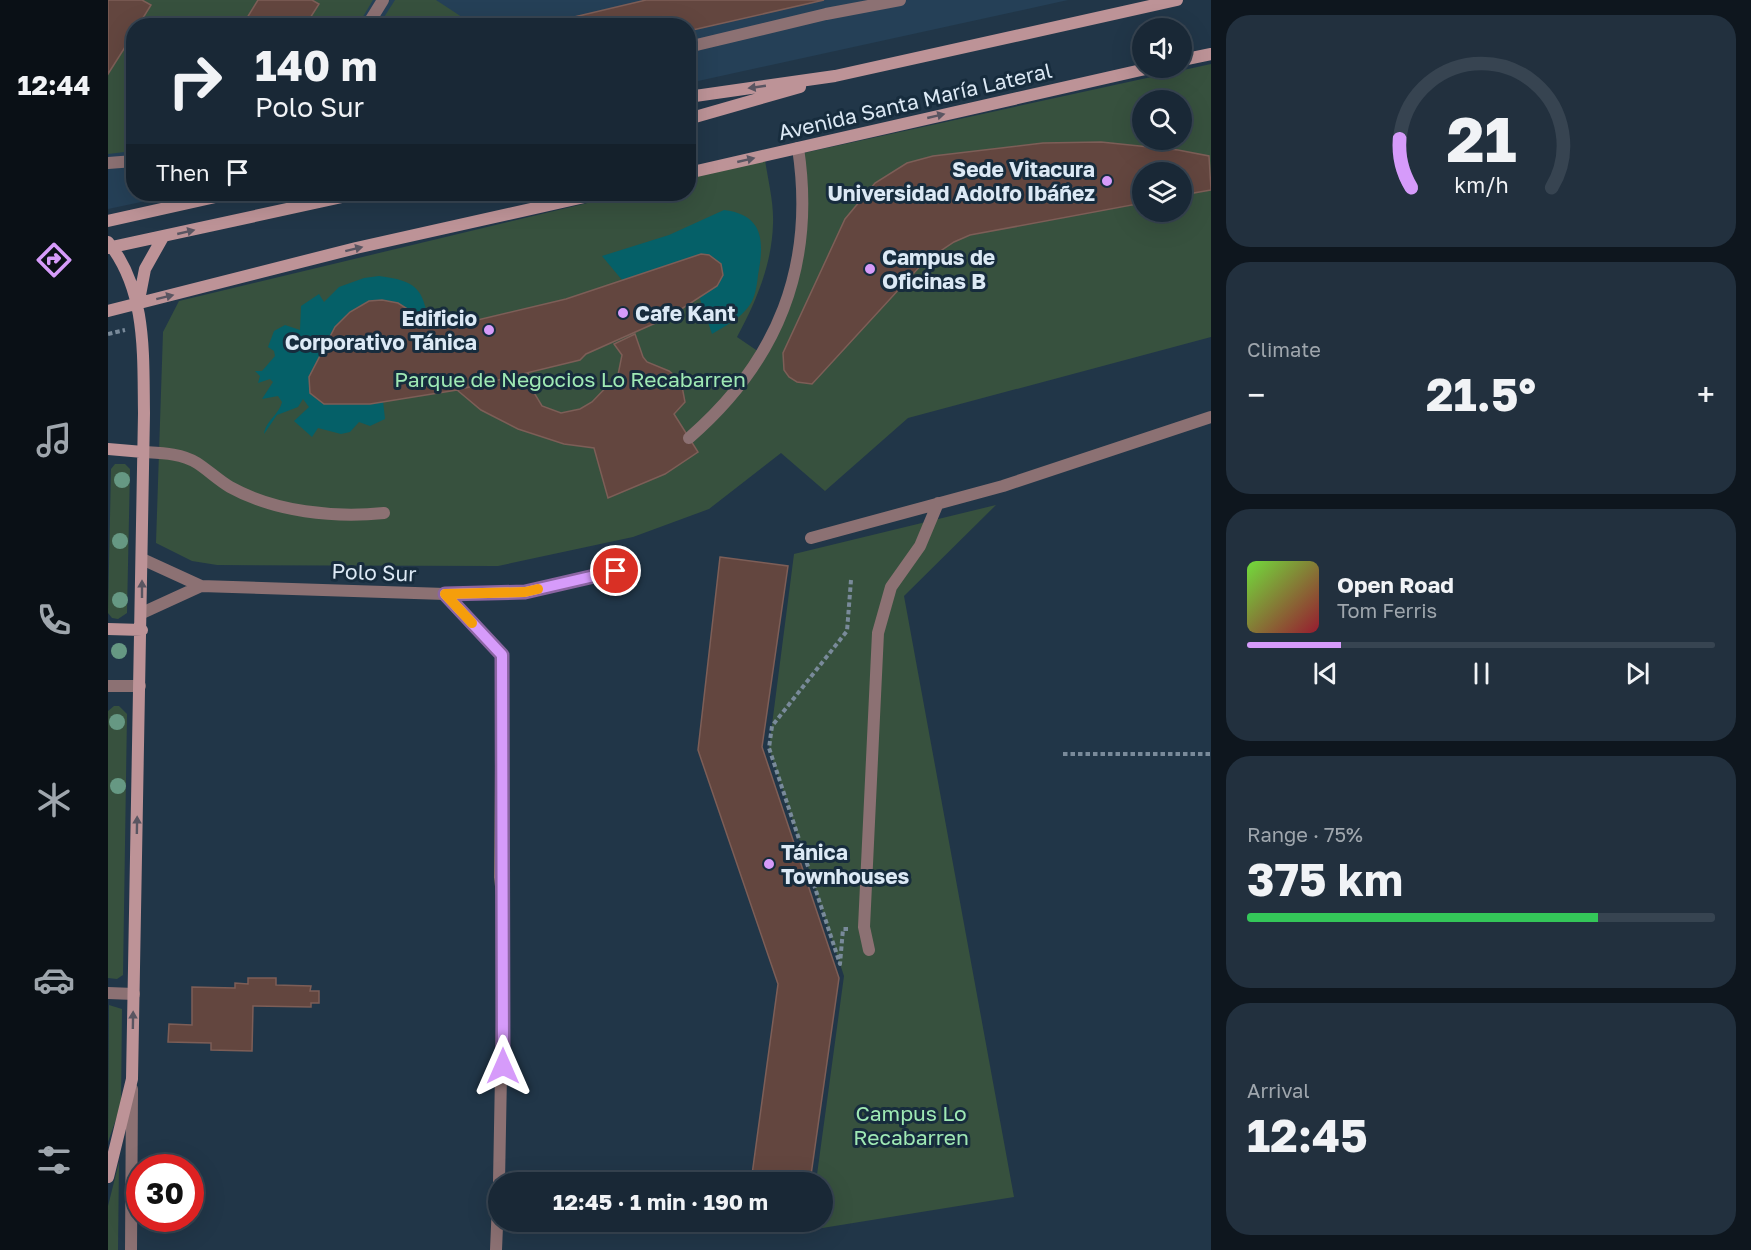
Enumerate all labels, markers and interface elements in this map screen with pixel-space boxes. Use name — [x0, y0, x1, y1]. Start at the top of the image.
map controls — [1132, 18, 1192, 222]
button: sound — [1132, 18, 1192, 78]
text: 140 m — [255, 40, 377, 90]
icon: right — [156, 42, 234, 120]
street label: Avenida Santa María Lateral — [776, 57, 1054, 145]
text: 12:44 — [18, 69, 90, 101]
one-way arrow — [747, 82, 766, 91]
button: search — [1132, 90, 1192, 150]
text: Polo Sur — [255, 91, 364, 123]
text: 21 — [1446, 101, 1516, 176]
one-way arrow — [926, 111, 945, 121]
one-way arrow — [736, 155, 755, 164]
icon: arrive — [221, 156, 254, 189]
place label: Sede Vitacura Universidad Adolfo Ibáñez — [827, 156, 1095, 206]
text: Then — [156, 159, 209, 186]
button: layers — [1132, 162, 1192, 222]
text: km/h — [1454, 172, 1508, 198]
marker: Sede Vitacura Universidad Adolfo Ibáñez — [1100, 174, 1114, 188]
one-way arrow — [177, 227, 196, 236]
icon: directions — [33, 239, 75, 281]
one-way arrow — [344, 243, 363, 253]
place label: Campus de Oficinas B — [882, 244, 995, 294]
marker: Campus de Oficinas B — [863, 262, 877, 276]
one-way arrow — [156, 292, 174, 302]
place label: Cafe Kant — [635, 300, 736, 326]
place label: Edificio Corporativo Tánica — [285, 305, 477, 355]
marker: Cafe Kant — [616, 306, 630, 320]
marker: Edificio Corporativo Tánica — [482, 323, 496, 337]
text: Climate — [1247, 337, 1321, 361]
park label: Parque de Negocios Lo Recabarren — [394, 366, 746, 392]
text: 21.5° — [1426, 367, 1536, 421]
text: − — [1247, 375, 1265, 414]
text: + — [1697, 375, 1715, 414]
icon: music — [33, 419, 75, 461]
pin — [590, 545, 641, 596]
icon: arrive — [599, 554, 632, 587]
street label: Polo Sur — [331, 558, 417, 586]
text: Open Road — [1337, 571, 1454, 598]
one-way arrow — [137, 579, 147, 598]
text: Tom Ferris — [1337, 598, 1437, 622]
icon: phone — [33, 599, 75, 641]
icon: previous — [1309, 657, 1342, 690]
icon: pause — [1465, 657, 1498, 690]
icon: next — [1621, 657, 1654, 690]
icon: climate — [33, 779, 75, 821]
one-way arrow — [132, 816, 142, 835]
text: Range · 75% — [1247, 822, 1363, 846]
place label: Tánica Townhouses — [781, 839, 910, 889]
text: 375 km — [1247, 852, 1403, 906]
marker: Tánica Townhouses — [762, 857, 776, 871]
icon: car — [33, 959, 75, 1001]
one-way arrow — [129, 1011, 138, 1030]
position arrow — [471, 1034, 535, 1098]
text: Arrival — [1247, 1078, 1310, 1102]
park label: Campus Lo Recabarren — [853, 1100, 969, 1150]
text: 12:45 — [1247, 1108, 1368, 1162]
icon: filters — [33, 1139, 75, 1181]
speed limit sign: 30 — [126, 1154, 204, 1232]
text: 12:45 · 1 min · 190 m — [553, 1188, 768, 1215]

